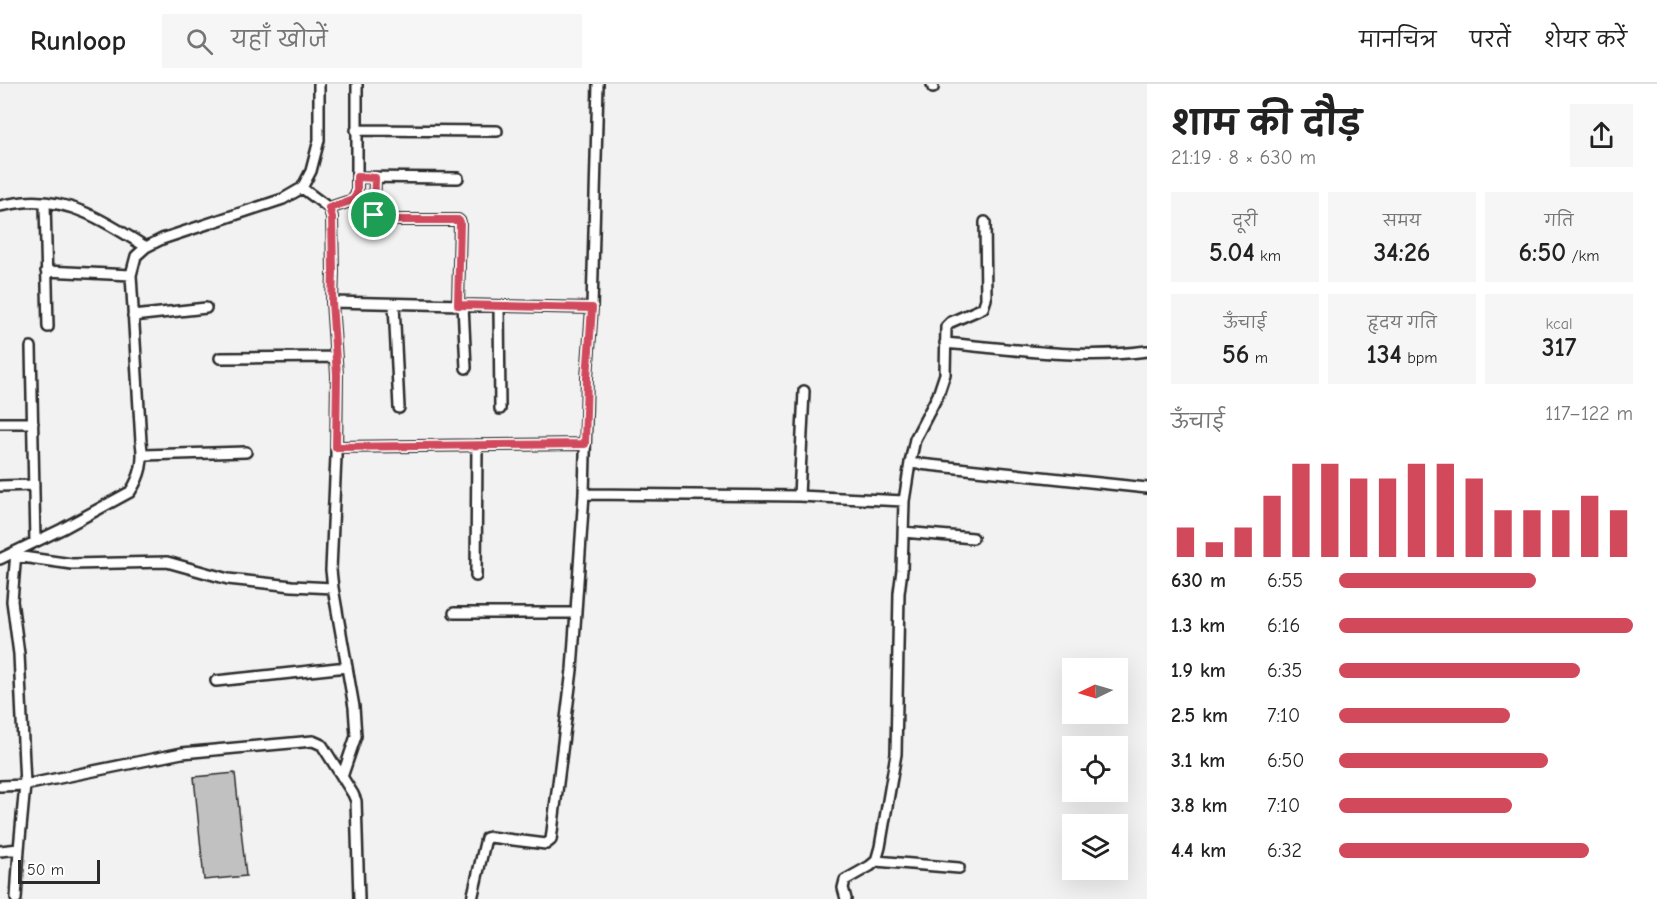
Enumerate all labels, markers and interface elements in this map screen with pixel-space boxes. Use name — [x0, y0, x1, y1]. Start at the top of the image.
search box — [162, 14, 582, 68]
text: Runloop — [30, 25, 126, 57]
icon: search — [183, 25, 216, 58]
text: यहाँ खोजें — [231, 27, 327, 53]
text: मानचित्र — [1359, 28, 1436, 52]
text: परतें — [1469, 28, 1511, 52]
text: शेयर करें — [1544, 28, 1627, 52]
text: शाम की दौड़ — [1171, 104, 1362, 142]
button: share — [1570, 104, 1633, 167]
text: 21:19 · 8 × 630 m — [1171, 146, 1316, 169]
pin — [348, 189, 399, 240]
icon: arrive — [357, 198, 390, 231]
text: दूरी — [1232, 212, 1258, 230]
text: समय — [1383, 212, 1421, 230]
text: गति — [1544, 212, 1574, 230]
text: 5.04 — [1209, 238, 1255, 268]
text: 34:26 — [1374, 238, 1430, 268]
text: 6:50 — [1519, 238, 1566, 268]
text: km — [1255, 247, 1281, 265]
text: /km — [1566, 247, 1599, 265]
text: ऊँचाई — [1224, 314, 1266, 332]
text: हृदय गति — [1367, 314, 1437, 332]
text: kcal — [1546, 315, 1572, 333]
text: 317 — [1542, 333, 1576, 363]
text: 56 — [1222, 340, 1249, 370]
text: 134 — [1367, 340, 1402, 370]
text: m — [1249, 349, 1268, 367]
text: bpm — [1402, 349, 1437, 367]
text: 117–122 m — [1545, 402, 1633, 425]
text: ऊँचाई — [1171, 410, 1225, 433]
text: 630 m — [1171, 569, 1226, 592]
text: 6:55 — [1267, 569, 1303, 592]
text: 1.3 km — [1171, 614, 1225, 637]
text: 6:16 — [1267, 614, 1300, 637]
north arrow — [1062, 658, 1128, 724]
map controls — [1062, 658, 1128, 880]
text: 1.9 km — [1171, 659, 1226, 682]
text: 6:35 — [1267, 659, 1302, 682]
text: 2.5 km — [1171, 704, 1228, 727]
text: 7:10 — [1267, 704, 1300, 727]
button: locate — [1062, 736, 1128, 802]
text: 3.1 km — [1171, 749, 1225, 772]
text: 6:50 — [1267, 749, 1304, 772]
text: 3.8 km — [1171, 794, 1228, 817]
text: 7:10 — [1267, 794, 1300, 817]
button: layers — [1062, 814, 1128, 880]
text: 4.4 km — [1171, 839, 1226, 862]
text: 6:32 — [1267, 839, 1302, 862]
scale bar — [18, 857, 100, 884]
text: 50 m — [27, 861, 64, 879]

